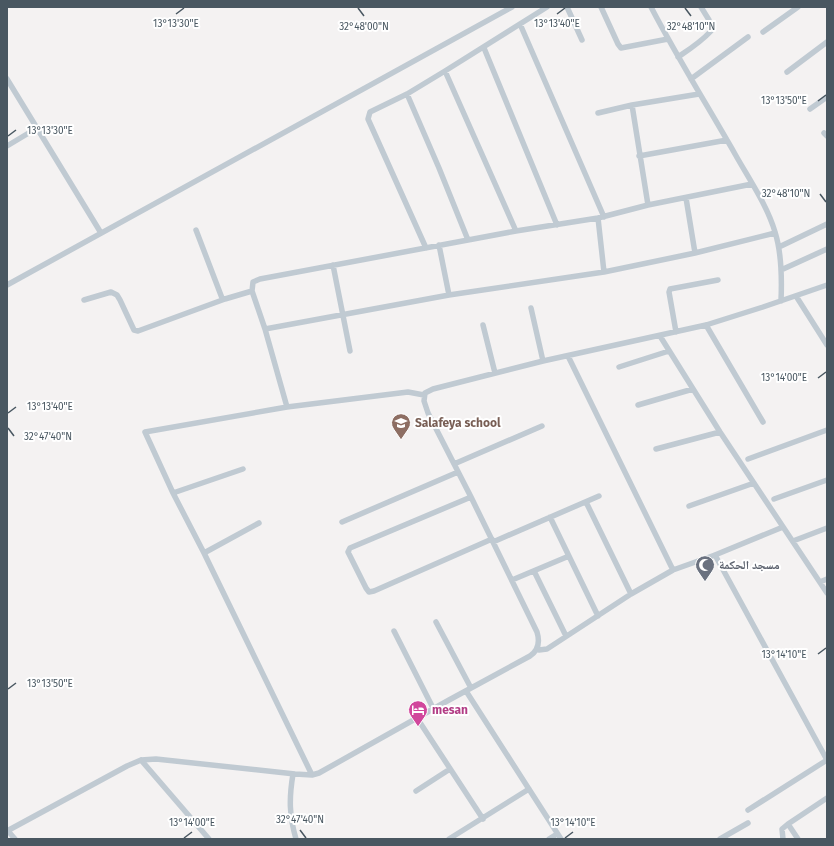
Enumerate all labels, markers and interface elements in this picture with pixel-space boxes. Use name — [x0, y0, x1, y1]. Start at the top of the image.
text: 13°13'30"E — [153, 18, 199, 30]
text: 13°13'40"E — [534, 18, 580, 30]
text: 32°48'00"N — [339, 21, 389, 33]
text: 32°48'10"N — [667, 21, 715, 33]
text: 13°13'50"E — [761, 95, 807, 107]
text: 13°13'30"E — [27, 125, 73, 137]
text: 32°48'10"N — [762, 188, 810, 200]
text: 13°14'00"E — [761, 372, 807, 384]
text: 13°13'40"E — [27, 401, 73, 413]
school or university icon: Salafeya school — [390, 412, 412, 440]
place label: Salafeya school — [415, 416, 501, 430]
text: 32°47'40"N — [24, 431, 72, 443]
mosque icon: مسجد الحكمة — [694, 554, 716, 582]
place label: مسجد الحكمة — [719, 558, 780, 572]
text: 13°14'10"E — [761, 649, 807, 661]
text: 13°13'50"E — [27, 678, 73, 690]
hotel icon: mesan — [407, 699, 429, 727]
place label: mesan — [432, 703, 468, 717]
text: 32°47'40"N — [276, 814, 324, 826]
text: 13°14'00"E — [169, 817, 215, 829]
text: 13°14'10"E — [550, 817, 596, 829]

